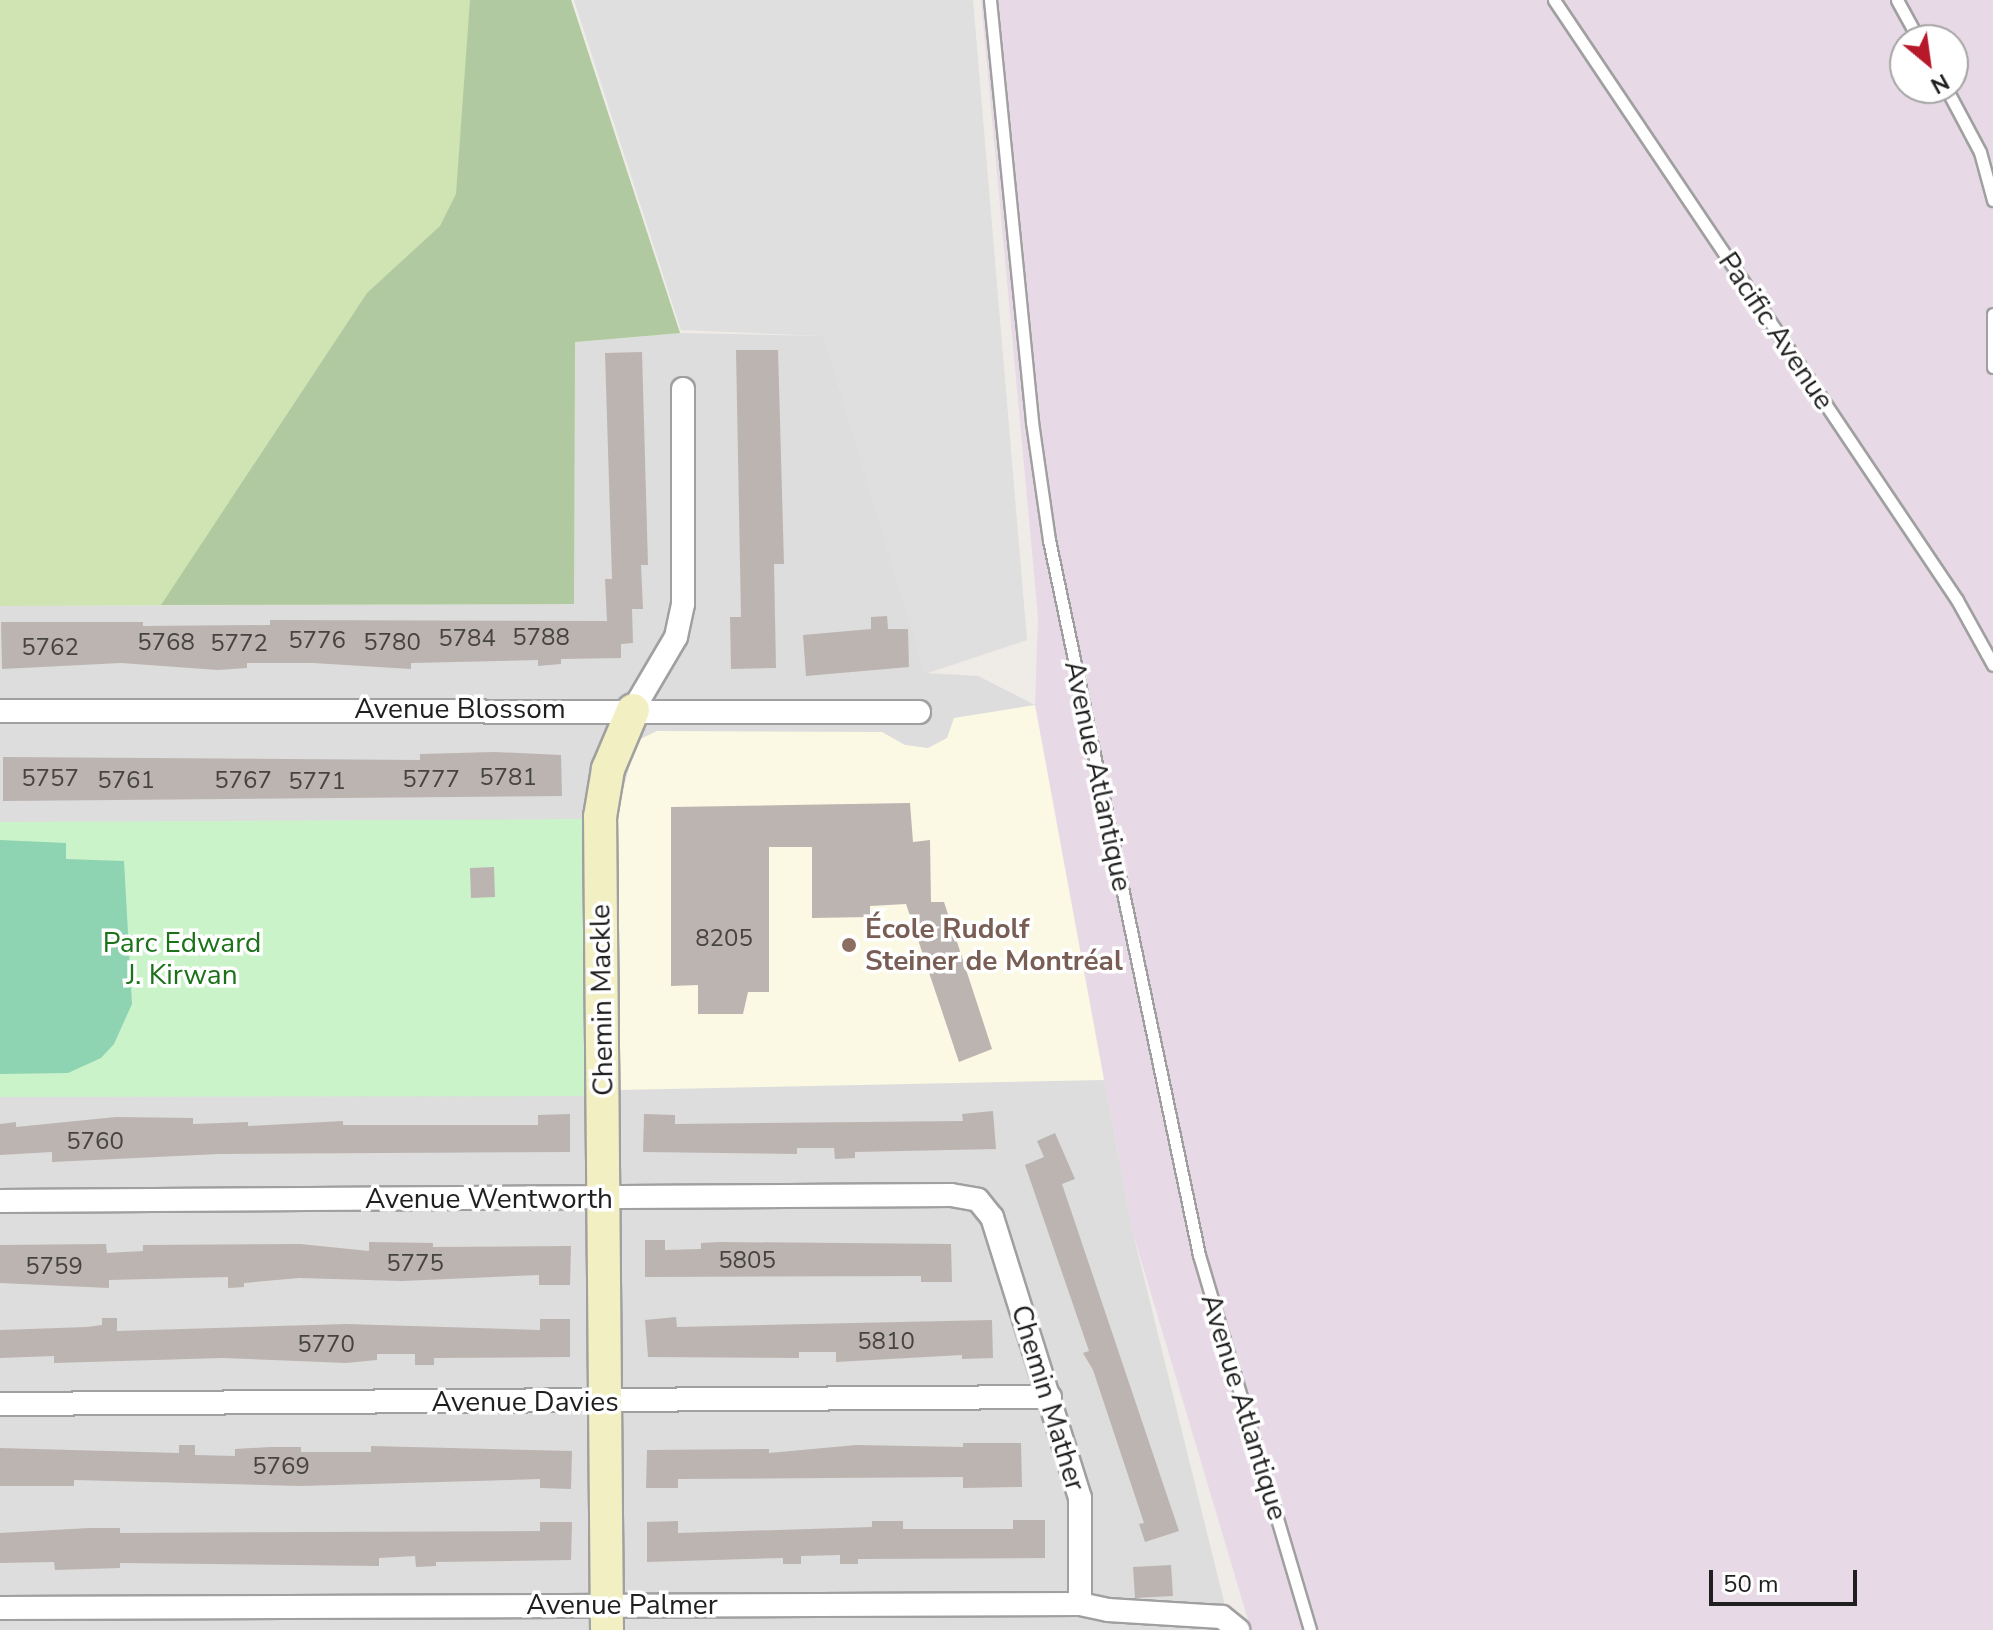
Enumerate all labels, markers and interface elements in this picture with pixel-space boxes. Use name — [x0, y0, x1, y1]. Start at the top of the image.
north arrow — [1889, 24, 1969, 104]
text: N — [1925, 66, 1954, 100]
street label: Pacific Avenue — [1711, 246, 1841, 416]
house number: 5788 — [512, 624, 570, 652]
house number: 5784 — [438, 625, 496, 653]
house number: 5776 — [288, 627, 346, 655]
house number: 5768 — [137, 629, 195, 657]
house number: 5780 — [363, 629, 421, 657]
house number: 5772 — [210, 630, 268, 658]
house number: 5762 — [21, 634, 79, 662]
street label: Avenue Atlantique — [1057, 658, 1139, 894]
street label: Avenue Blossom — [354, 692, 566, 726]
house number: 5781 — [479, 764, 537, 792]
house number: 5757 — [21, 765, 79, 793]
house number: 5777 — [402, 766, 460, 794]
house number: 5761 — [97, 767, 155, 795]
house number: 5767 — [214, 767, 272, 795]
house number: 5771 — [288, 768, 346, 796]
street label: Chemin Mackle — [584, 904, 620, 1096]
place label: École Rudolf Steiner de Montréal — [865, 912, 1123, 978]
house number: 8205 — [695, 925, 753, 953]
park label: Parc Edward J. Kirwan — [103, 926, 261, 992]
marker: École Rudolf Steiner de Montréal — [840, 936, 858, 954]
house number: 5760 — [66, 1128, 124, 1156]
street label: Avenue Wentworth — [365, 1182, 613, 1216]
house number: 5805 — [718, 1247, 776, 1275]
house number: 5775 — [386, 1250, 444, 1278]
house number: 5759 — [25, 1253, 83, 1281]
street label: Avenue Atlantique — [1194, 1290, 1294, 1524]
street label: Chemin Mather — [1004, 1301, 1092, 1495]
house number: 5810 — [857, 1328, 915, 1356]
house number: 5770 — [297, 1331, 355, 1359]
street label: Avenue Davies — [431, 1385, 619, 1419]
house number: 5769 — [252, 1453, 310, 1481]
scale bar — [1713, 1554, 1861, 1604]
text: 50 m — [1723, 1568, 1779, 1600]
street label: Avenue Palmer — [526, 1588, 718, 1622]

